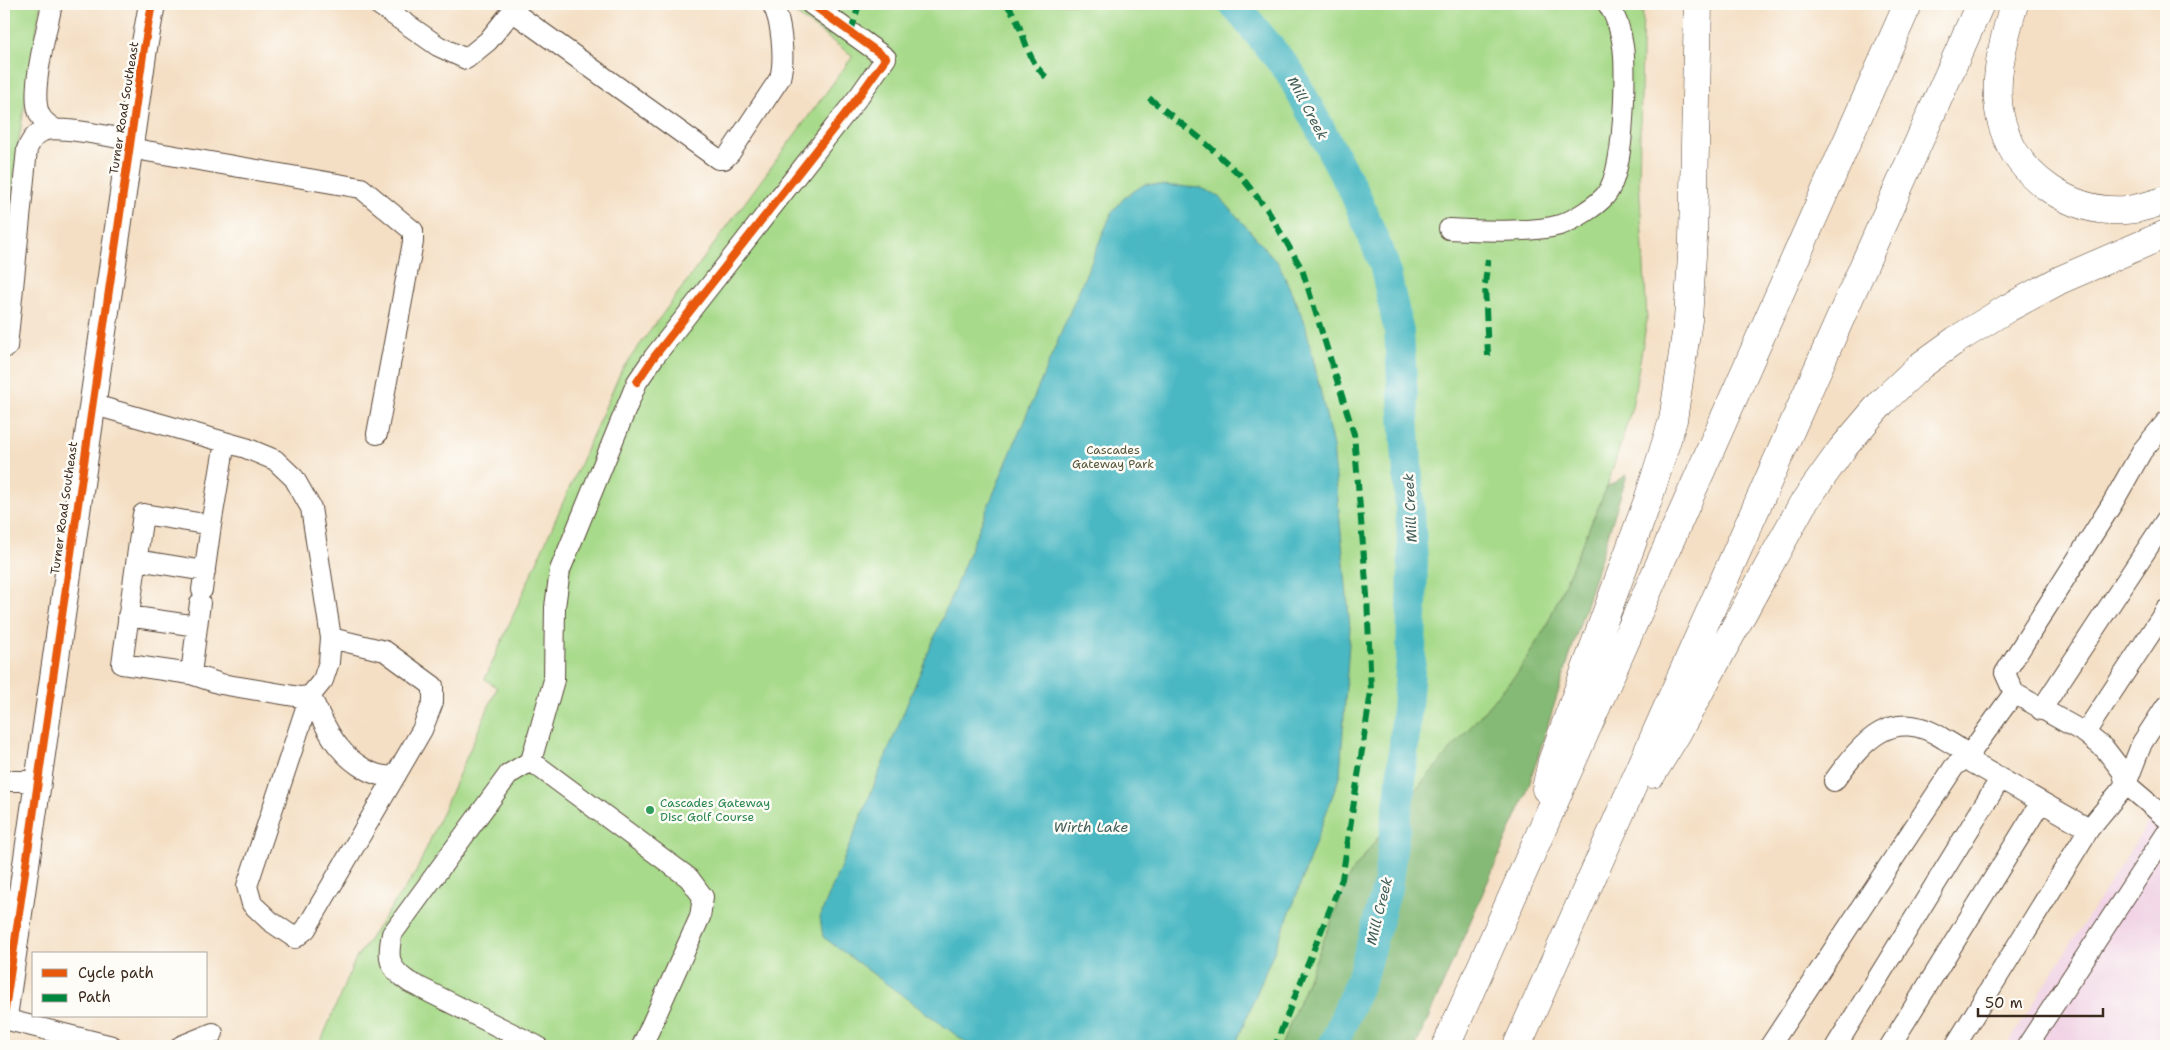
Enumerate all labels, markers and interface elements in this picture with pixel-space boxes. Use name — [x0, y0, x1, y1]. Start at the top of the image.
street label: Turner Road Southeast — [106, 40, 142, 176]
water label: Mill Creek — [1284, 73, 1332, 143]
street label: Turner Road Southeast — [47, 440, 81, 576]
park label: Cascades Gateway Park — [1072, 442, 1154, 472]
water label: Mill Creek — [1399, 473, 1421, 543]
place label: Cascades Gateway Disc Golf Course — [660, 795, 770, 825]
marker: Cascades Gateway Disc Golf Course — [644, 804, 656, 816]
water label: Wirth Lake — [1054, 818, 1129, 836]
water label: Mill Creek — [1362, 875, 1396, 947]
legend — [32, 952, 208, 1018]
text: Cycle path — [78, 963, 154, 983]
scale bar — [1978, 985, 2102, 1017]
text: Path — [78, 987, 111, 1007]
text: 50 m — [1985, 993, 2023, 1013]

